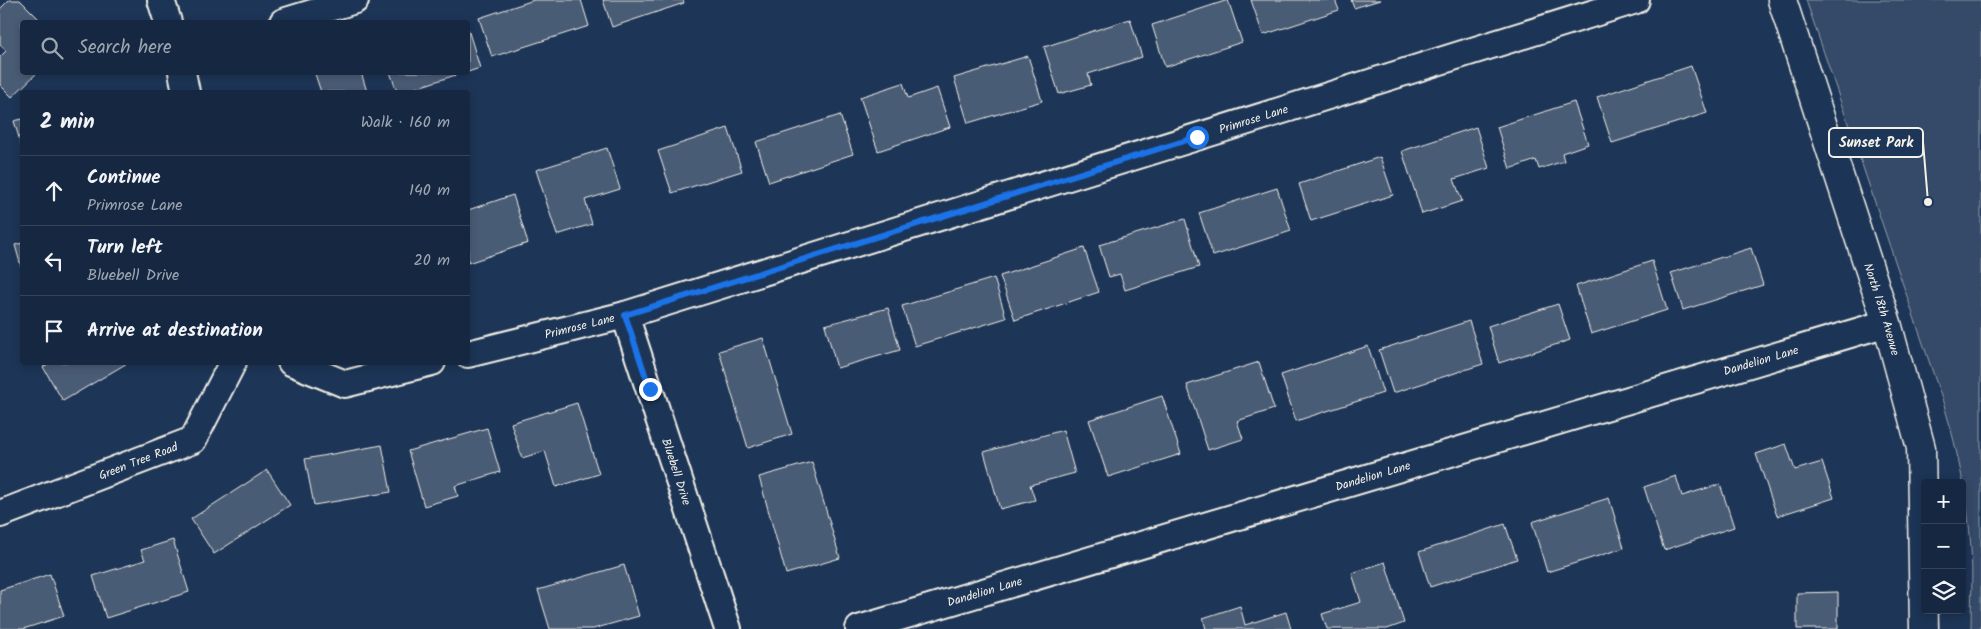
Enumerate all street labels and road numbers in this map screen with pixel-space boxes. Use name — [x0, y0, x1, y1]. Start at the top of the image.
street label: Primrose Lane — [1217, 100, 1291, 139]
street label: North 18th Avenue — [1858, 261, 1905, 358]
street label: Primrose Lane — [543, 309, 617, 345]
street label: Dandelion Lane — [1721, 341, 1802, 381]
street label: Bluebell Drive — [656, 436, 696, 508]
street label: Green Tree Road — [96, 437, 182, 485]
street label: Dandelion Lane — [1333, 456, 1413, 497]
street label: Dandelion Lane — [945, 572, 1025, 612]

